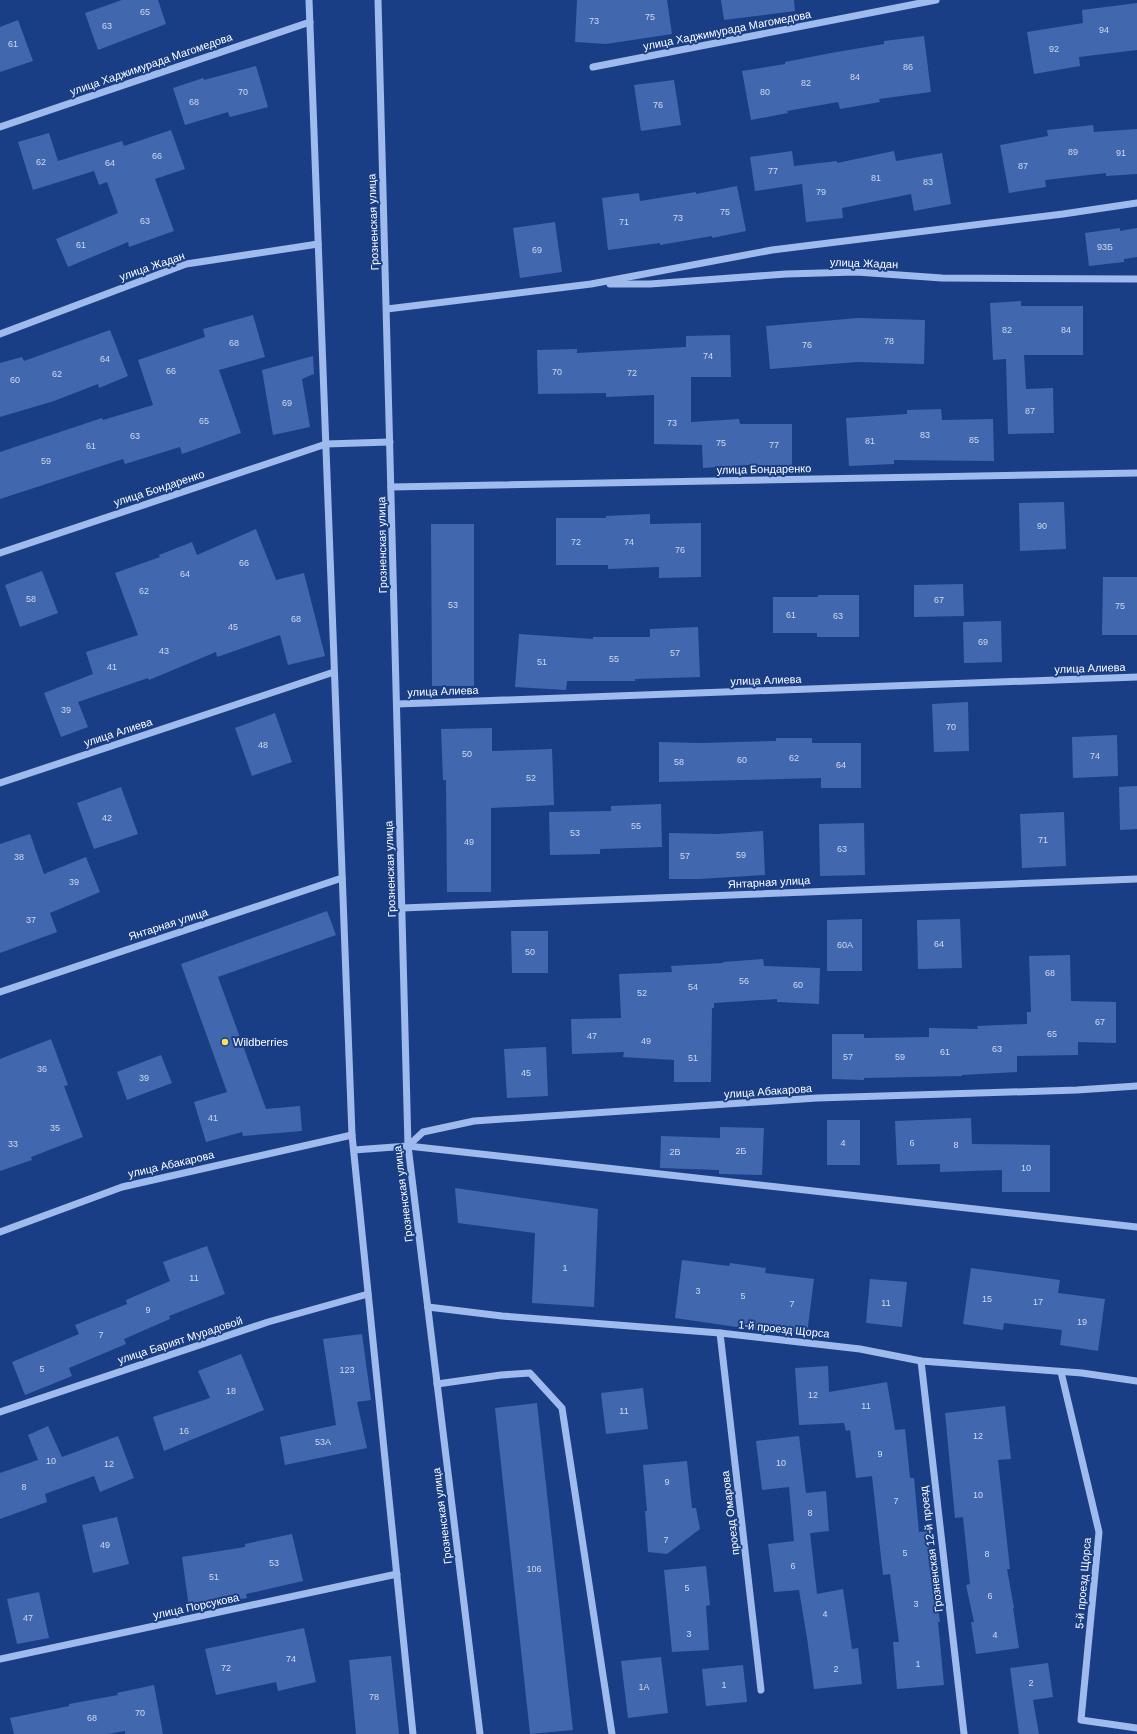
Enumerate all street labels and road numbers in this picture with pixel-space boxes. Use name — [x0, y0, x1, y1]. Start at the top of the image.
street label: улица Хаджимурада Магомедова — [642, 8, 813, 52]
street label: улица Хаджимурада Магомедова — [68, 30, 234, 97]
street label: Грозненская улица — [365, 173, 381, 271]
street label: улица Жадан — [118, 249, 186, 283]
street label: улица Жадан — [830, 256, 898, 270]
street label: улица Бондаренко — [717, 462, 811, 476]
street label: улица Бондаренко — [112, 468, 206, 508]
street label: Грозненская улица — [375, 496, 389, 593]
street label: улица Алиева — [1054, 661, 1127, 675]
street label: улица Алиева — [730, 673, 803, 687]
street label: улица Алиева — [407, 684, 480, 698]
street label: улица Алиева — [82, 715, 155, 749]
street label: Грозненская улица — [382, 820, 398, 918]
street label: Янтарная улица — [727, 874, 811, 890]
street label: Янтарная улица — [127, 905, 210, 942]
street label: улица Абакарова — [724, 1082, 813, 1100]
street label: Грозненская улица — [391, 1144, 415, 1243]
street label: улица Абакарова — [127, 1148, 216, 1180]
street label: улица Барият Мурадовой — [116, 1314, 244, 1366]
street label: 1-й проезд Щорса — [738, 1318, 831, 1340]
street label: Грозненская улица — [430, 1466, 454, 1565]
street label: проезд Омарова — [719, 1469, 741, 1556]
street label: Грозненская 12-й проезд — [917, 1485, 945, 1613]
street label: 5-й проезд Щорса — [1073, 1536, 1093, 1629]
street label: улица Порсукова — [152, 1591, 241, 1621]

